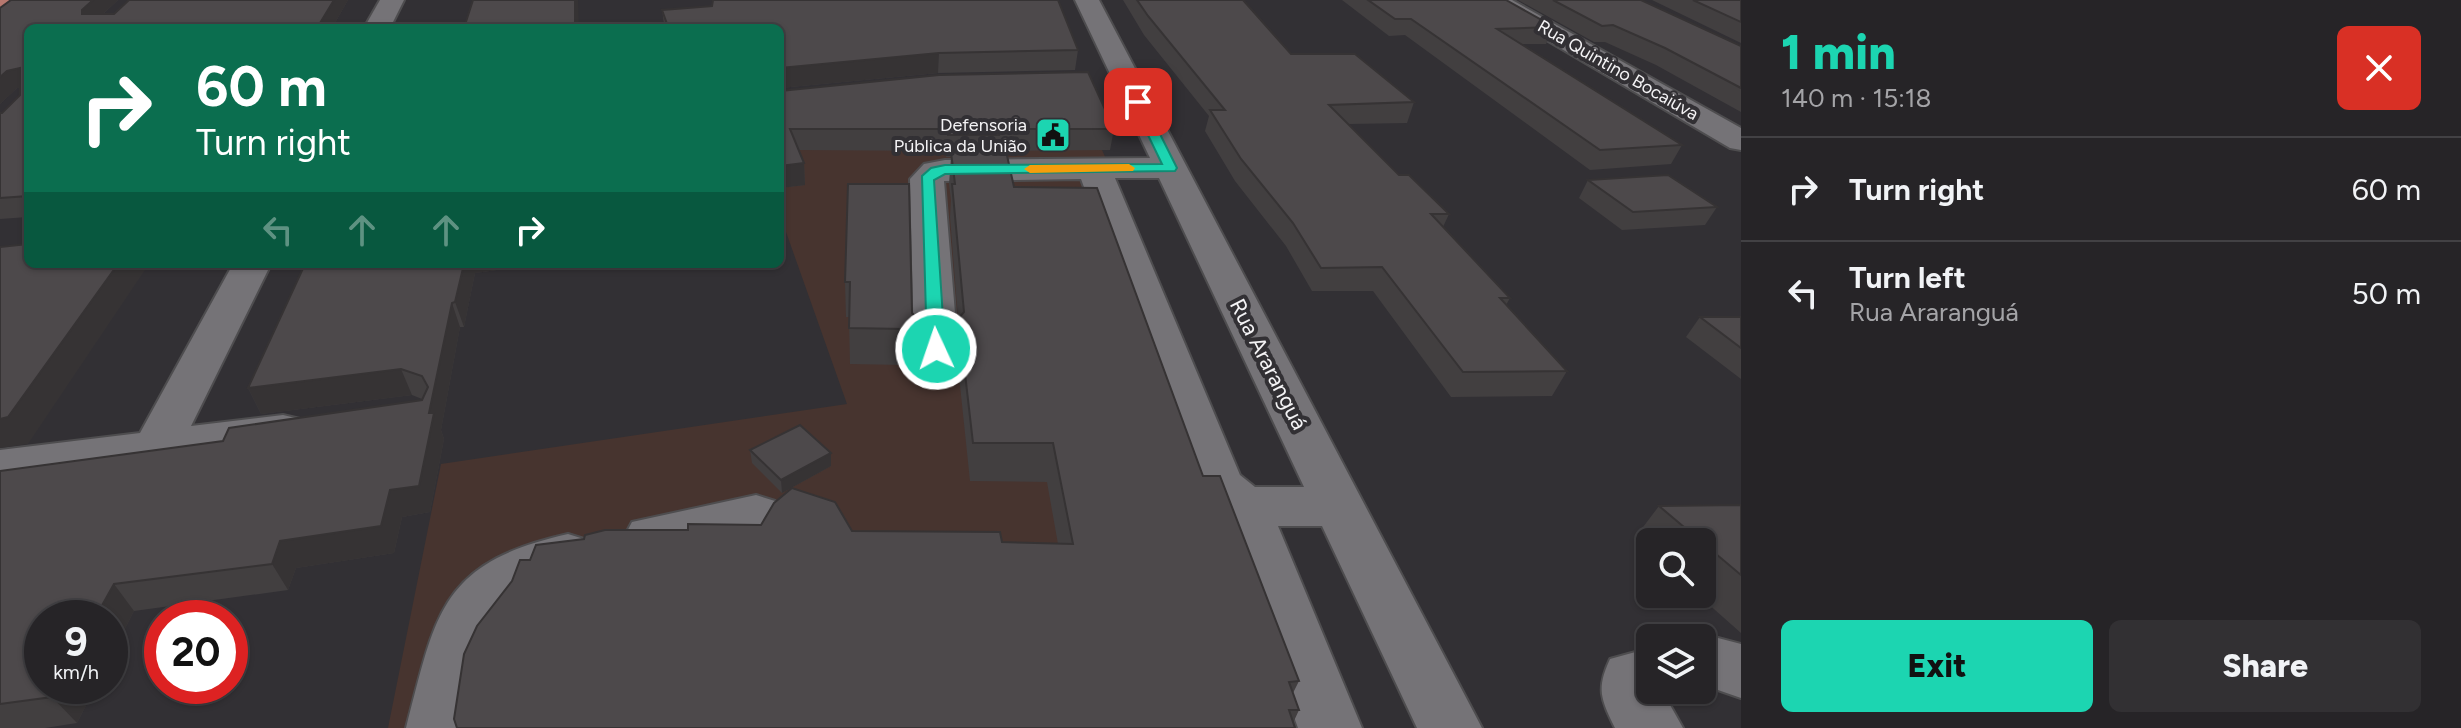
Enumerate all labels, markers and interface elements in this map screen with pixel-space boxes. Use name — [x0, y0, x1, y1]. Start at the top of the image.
street label: Rua Quintino Bocaiúva — [1534, 15, 1702, 125]
text: 1 min — [1781, 23, 1896, 81]
button: close — [2337, 26, 2421, 110]
text: 60 m — [196, 53, 327, 120]
icon: right — [64, 56, 168, 160]
pin — [1104, 68, 1172, 136]
icon: arrive — [1116, 80, 1160, 124]
text: 140 m · 15:18 — [1781, 82, 1932, 114]
place label: Defensoria Pública da União — [894, 114, 1027, 157]
public building icon: Defensoria Pública da União — [1034, 116, 1072, 154]
text: Turn right — [196, 121, 351, 164]
icon: right — [1781, 167, 1825, 211]
text: Turn right — [1849, 171, 1984, 208]
text: 60 m — [2352, 171, 2421, 208]
icon: left — [256, 208, 300, 252]
icon: ahead — [340, 208, 384, 252]
icon: ahead — [424, 208, 468, 252]
icon: right — [508, 208, 552, 252]
text: Turn left — [1849, 259, 1966, 296]
icon: left — [1781, 271, 1825, 315]
text: 50 m — [2352, 275, 2421, 312]
street label: Rua Araranguá — [1224, 294, 1313, 434]
text: Rua Araranguá — [1849, 296, 2019, 328]
position arrow — [894, 307, 978, 391]
map controls — [1636, 528, 1716, 704]
button: search — [1636, 528, 1716, 608]
speed limit sign: 20 — [144, 600, 248, 704]
text: 9 — [64, 618, 88, 666]
button: Exit — [1781, 620, 2093, 712]
button: Share — [2109, 620, 2421, 712]
button: layers — [1636, 624, 1716, 704]
text: km/h — [53, 660, 99, 684]

